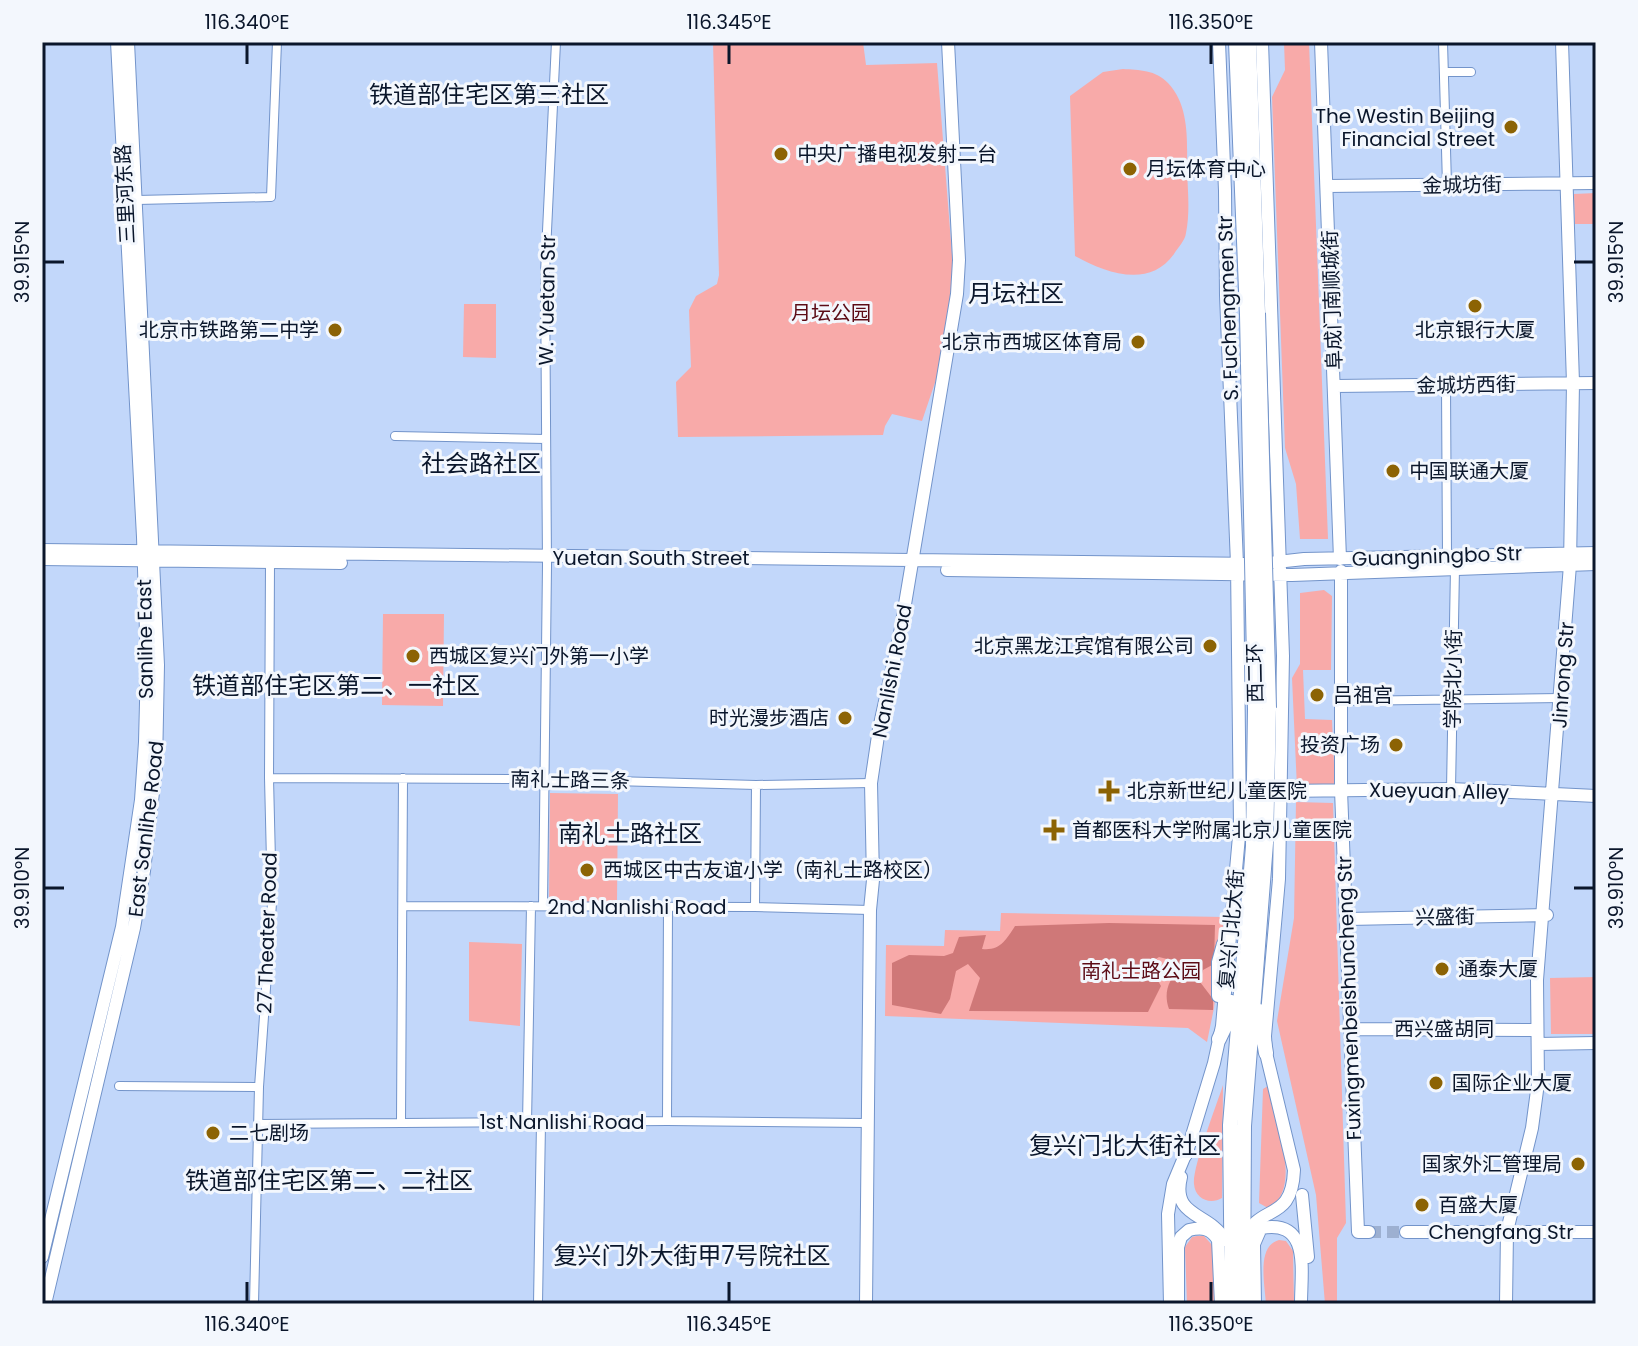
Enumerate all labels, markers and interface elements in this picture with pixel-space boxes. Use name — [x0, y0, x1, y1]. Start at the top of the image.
text: 116.340°E — [204, 8, 290, 36]
text: 116.345°E — [686, 8, 772, 36]
text: 116.350°E — [1168, 8, 1254, 36]
district label: 铁道部住宅区第三社区 — [369, 78, 609, 111]
place label: The Westin Beijing Financial Street — [1315, 102, 1495, 153]
marker: The Westin Beijing Financial Street — [1502, 118, 1520, 136]
place label: 中央广播电视发射二台 — [797, 140, 997, 168]
street label: 三里河东路 — [108, 143, 142, 245]
marker: 中央广播电视发射二台 — [772, 145, 790, 163]
place label: 月坛体育中心 — [1146, 155, 1266, 183]
marker: 月坛体育中心 — [1121, 160, 1139, 178]
street label: 金城坊街 — [1422, 170, 1502, 200]
street label: S. Fuchengmen Str — [1211, 215, 1245, 401]
text: 39.915°N — [8, 221, 36, 303]
text: 39.915°N — [1602, 221, 1630, 303]
street label: 阜成门南顺城街 — [1316, 230, 1348, 370]
street label: W. Yuetan Str — [532, 234, 562, 366]
district label: 月坛社区 — [968, 277, 1064, 310]
marker: 北京银行大厦 — [1466, 297, 1484, 315]
park label: 月坛公园 — [791, 299, 871, 327]
place label: 北京市铁路第二中学 — [139, 316, 319, 344]
place label: 北京银行大厦 — [1415, 316, 1535, 344]
marker: 北京市铁路第二中学 — [326, 321, 344, 339]
place label: 北京市西城区体育局 — [942, 328, 1122, 356]
marker: 北京市西城区体育局 — [1129, 333, 1147, 351]
street label: 金城坊西街 — [1416, 370, 1516, 400]
district label: 社会路社区 — [421, 447, 541, 480]
place label: 中国联通大厦 — [1409, 457, 1529, 485]
marker: 中国联通大厦 — [1384, 462, 1402, 480]
street label: Guangningbo Str — [1351, 539, 1523, 573]
street label: Yuetan South Street — [552, 544, 750, 572]
street label: Sanlihe East — [130, 579, 160, 699]
street label: Nanlishi Road — [865, 602, 919, 740]
street label: Jinrong Str — [1545, 621, 1581, 729]
street label: 学院北小街 — [1438, 629, 1468, 729]
place label: 北京黑龙江宾馆有限公司 — [974, 632, 1194, 660]
marker: 北京黑龙江宾馆有限公司 — [1201, 637, 1219, 655]
place label: 西城区复兴门外第一小学 — [429, 642, 649, 670]
street label: 西二环 — [1240, 643, 1270, 703]
marker: 西城区复兴门外第一小学 — [404, 647, 422, 665]
district label: 铁道部住宅区第二、一社区 — [192, 669, 480, 702]
place label: 吕祖宫 — [1333, 681, 1393, 709]
marker: 吕祖宫 — [1308, 686, 1326, 704]
place label: 时光漫步酒店 — [709, 704, 829, 732]
marker: 时光漫步酒店 — [836, 709, 854, 727]
place label: 投资广场 — [1300, 731, 1380, 759]
marker: 投资广场 — [1387, 736, 1405, 754]
street label: East Sanlihe Road — [121, 739, 171, 919]
street label: 南礼士路三条 — [510, 765, 630, 795]
street label: Xueyuan Alley — [1369, 776, 1509, 806]
place label: 北京新世纪儿童医院 — [1127, 777, 1307, 805]
marker: 北京新世纪儿童医院 — [1098, 780, 1120, 802]
place label: 首都医科大学附属北京儿童医院 — [1072, 816, 1352, 844]
district label: 南礼士路社区 — [558, 817, 702, 850]
marker: 首都医科大学附属北京儿童医院 — [1043, 819, 1065, 841]
text: 39.910°N — [8, 847, 36, 929]
text: 39.910°N — [1602, 847, 1630, 929]
street label: 27 Theater Road — [250, 852, 284, 1014]
street label: Fuxingmenbeishuncheng Str — [1330, 855, 1368, 1141]
place label: 西城区中古友谊小学（南礼士路校区） — [603, 856, 943, 884]
marker: 西城区中古友谊小学（南礼士路校区） — [578, 861, 596, 879]
street label: 复兴门北大街 — [1212, 868, 1250, 990]
street label: 2nd Nanlishi Road — [548, 893, 726, 921]
street label: 兴盛街 — [1415, 902, 1475, 932]
place label: 通泰大厦 — [1458, 955, 1538, 983]
park label: 南礼士路公园 — [1081, 957, 1201, 985]
marker: 通泰大厦 — [1433, 960, 1451, 978]
street label: 西兴盛胡同 — [1394, 1015, 1494, 1043]
place label: 国际企业大厦 — [1452, 1069, 1572, 1097]
marker: 国际企业大厦 — [1427, 1074, 1445, 1092]
street label: 1st Nanlishi Road — [479, 1108, 645, 1136]
place label: 二七剧场 — [229, 1119, 309, 1147]
marker: 二七剧场 — [204, 1124, 222, 1142]
district label: 复兴门北大街社区 — [1029, 1129, 1221, 1162]
place label: 国家外汇管理局 — [1422, 1150, 1562, 1178]
marker: 国家外汇管理局 — [1569, 1155, 1587, 1173]
district label: 铁道部住宅区第二、二社区 — [185, 1164, 473, 1197]
place label: 百盛大厦 — [1438, 1191, 1518, 1219]
marker: 百盛大厦 — [1413, 1196, 1431, 1214]
street label: Chengfang Str — [1428, 1218, 1574, 1246]
district label: 复兴门外大街甲7号院社区 — [553, 1239, 831, 1272]
text: 116.340°E — [204, 1310, 290, 1338]
text: 116.345°E — [686, 1310, 772, 1338]
text: 116.350°E — [1168, 1310, 1254, 1338]

